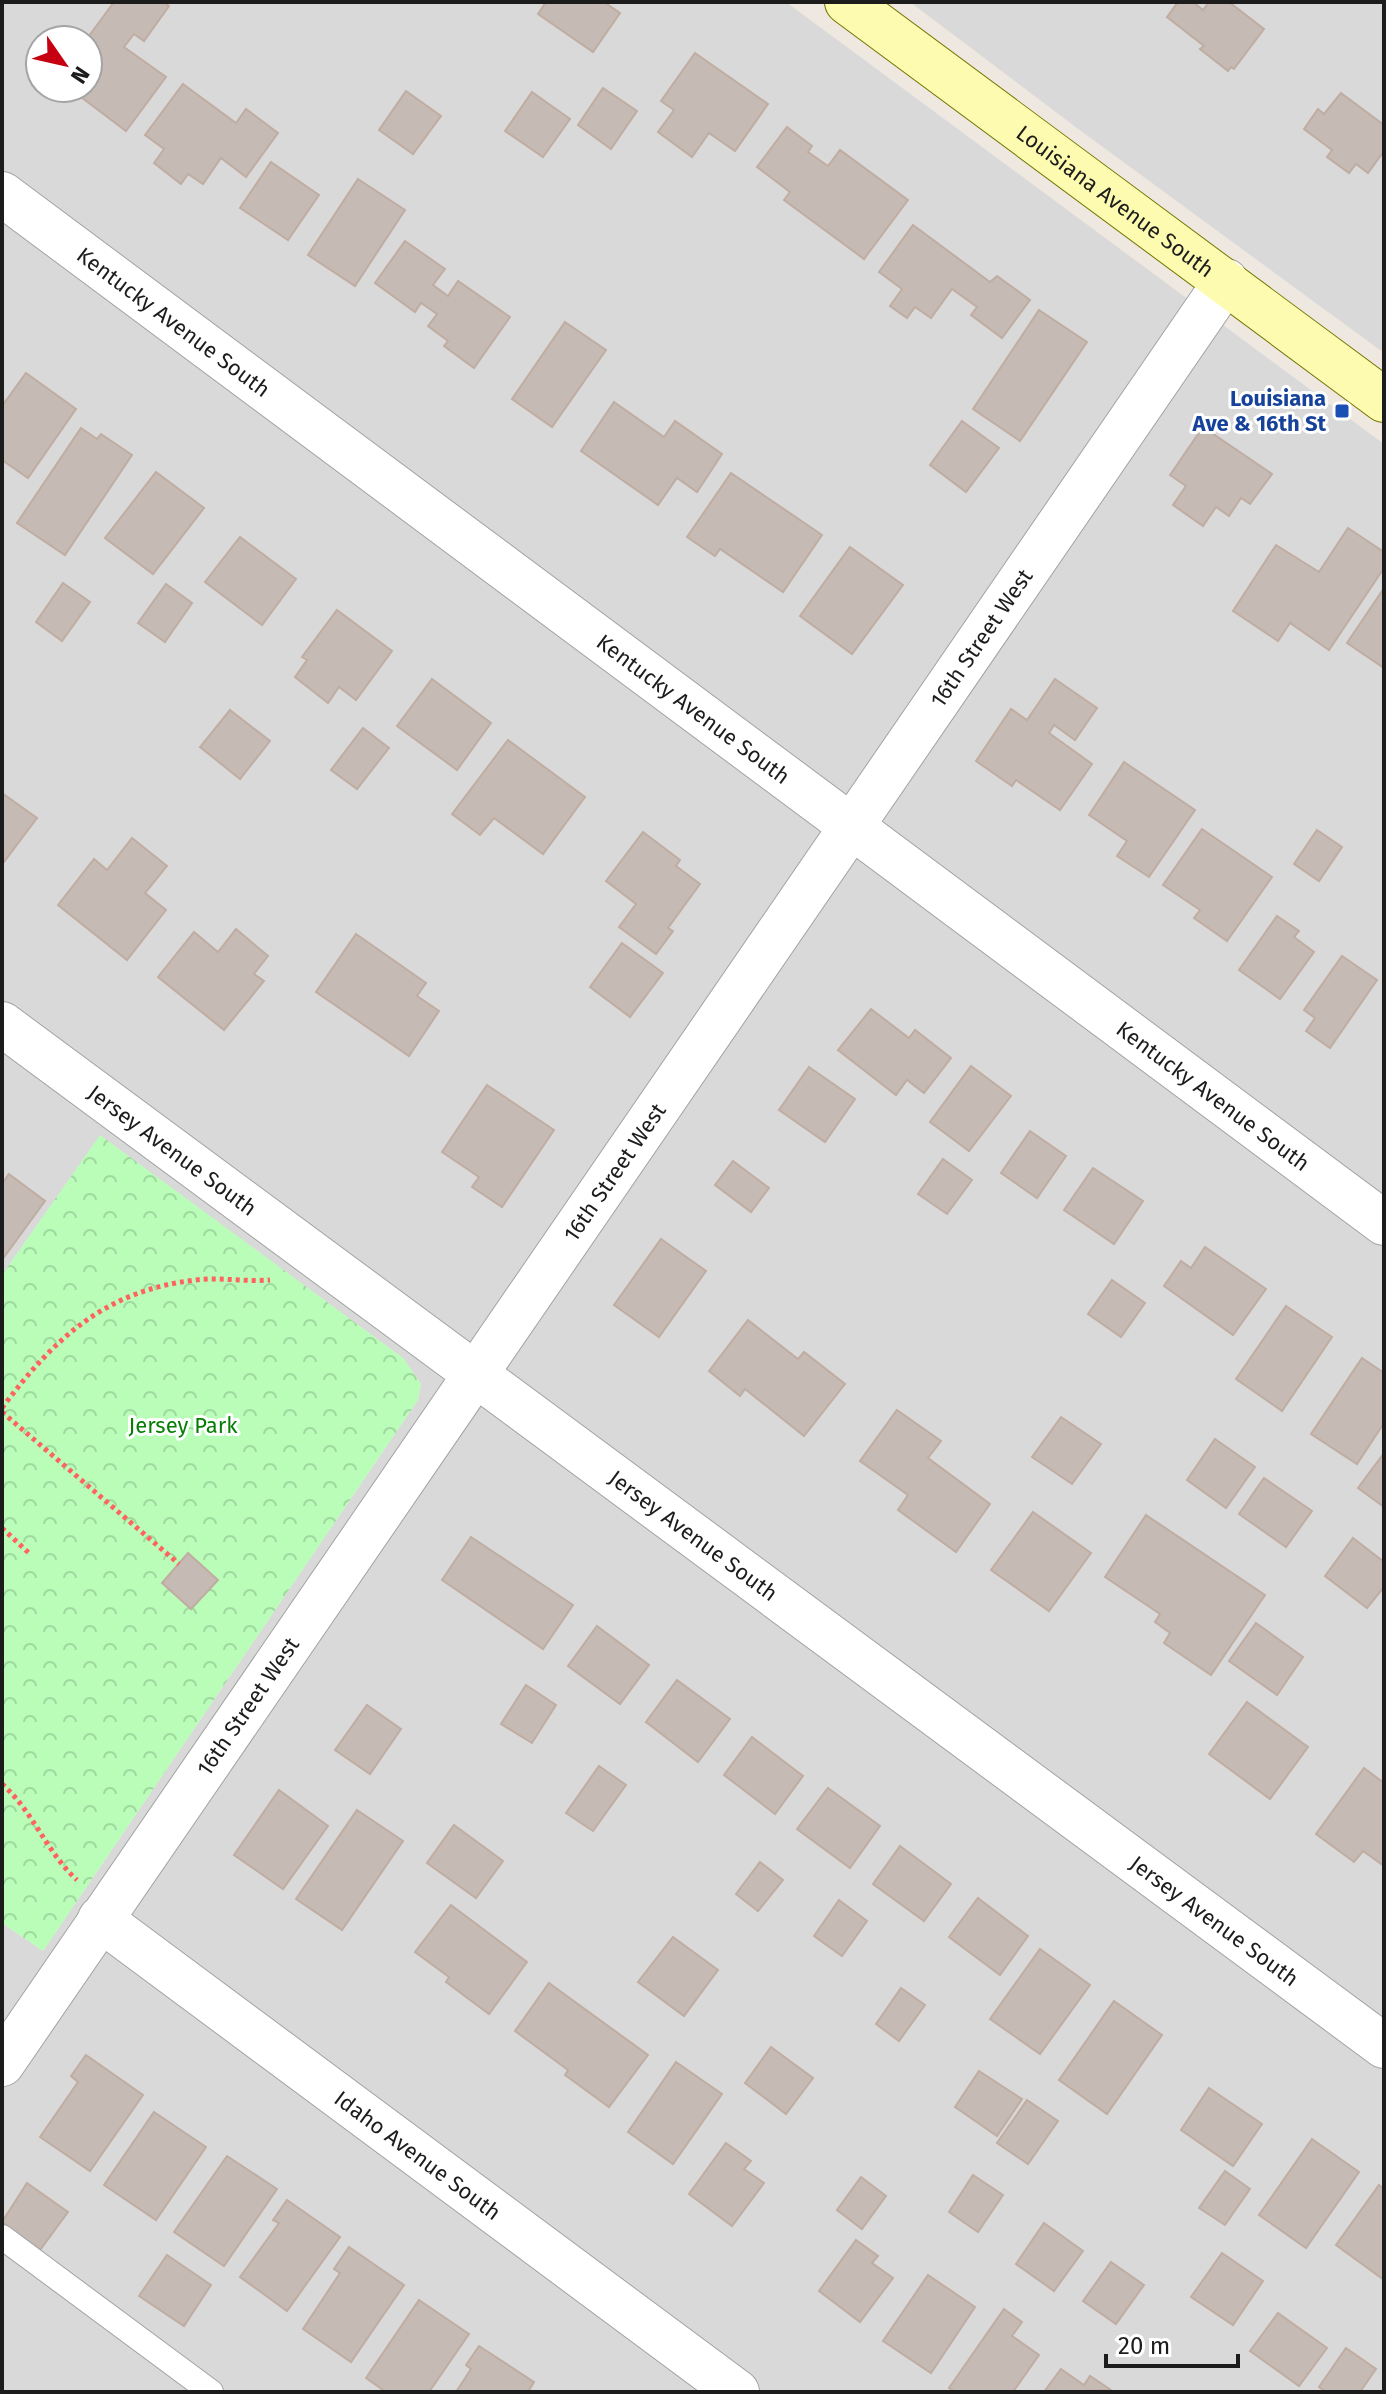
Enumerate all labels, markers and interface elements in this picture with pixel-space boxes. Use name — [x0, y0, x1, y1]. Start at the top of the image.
north arrow — [24, 24, 104, 104]
text: N — [65, 61, 95, 89]
street label: Louisiana Avenue South — [1011, 119, 1219, 283]
street label: Kentucky Avenue South — [72, 241, 276, 403]
place label: Louisiana Ave & 16th St — [1192, 385, 1326, 437]
marker: Louisiana Ave & 16th St — [1333, 402, 1351, 420]
street label: 16th Street West — [924, 563, 1038, 712]
street label: Kentucky Avenue South — [591, 628, 795, 790]
street label: Kentucky Avenue South — [1111, 1015, 1315, 1177]
street label: Jersey Avenue South — [83, 1079, 262, 1221]
street label: 16th Street West — [557, 1098, 671, 1246]
park label: Jersey Park — [129, 1412, 238, 1439]
street label: Jersey Avenue South — [604, 1464, 783, 1607]
street label: 16th Street West — [191, 1632, 305, 1781]
street label: Jersey Avenue South — [1125, 1849, 1304, 1992]
street label: Idaho Avenue South — [329, 2084, 507, 2226]
scale bar — [1106, 2318, 1238, 2368]
text: 20 m — [1118, 2332, 1170, 2360]

